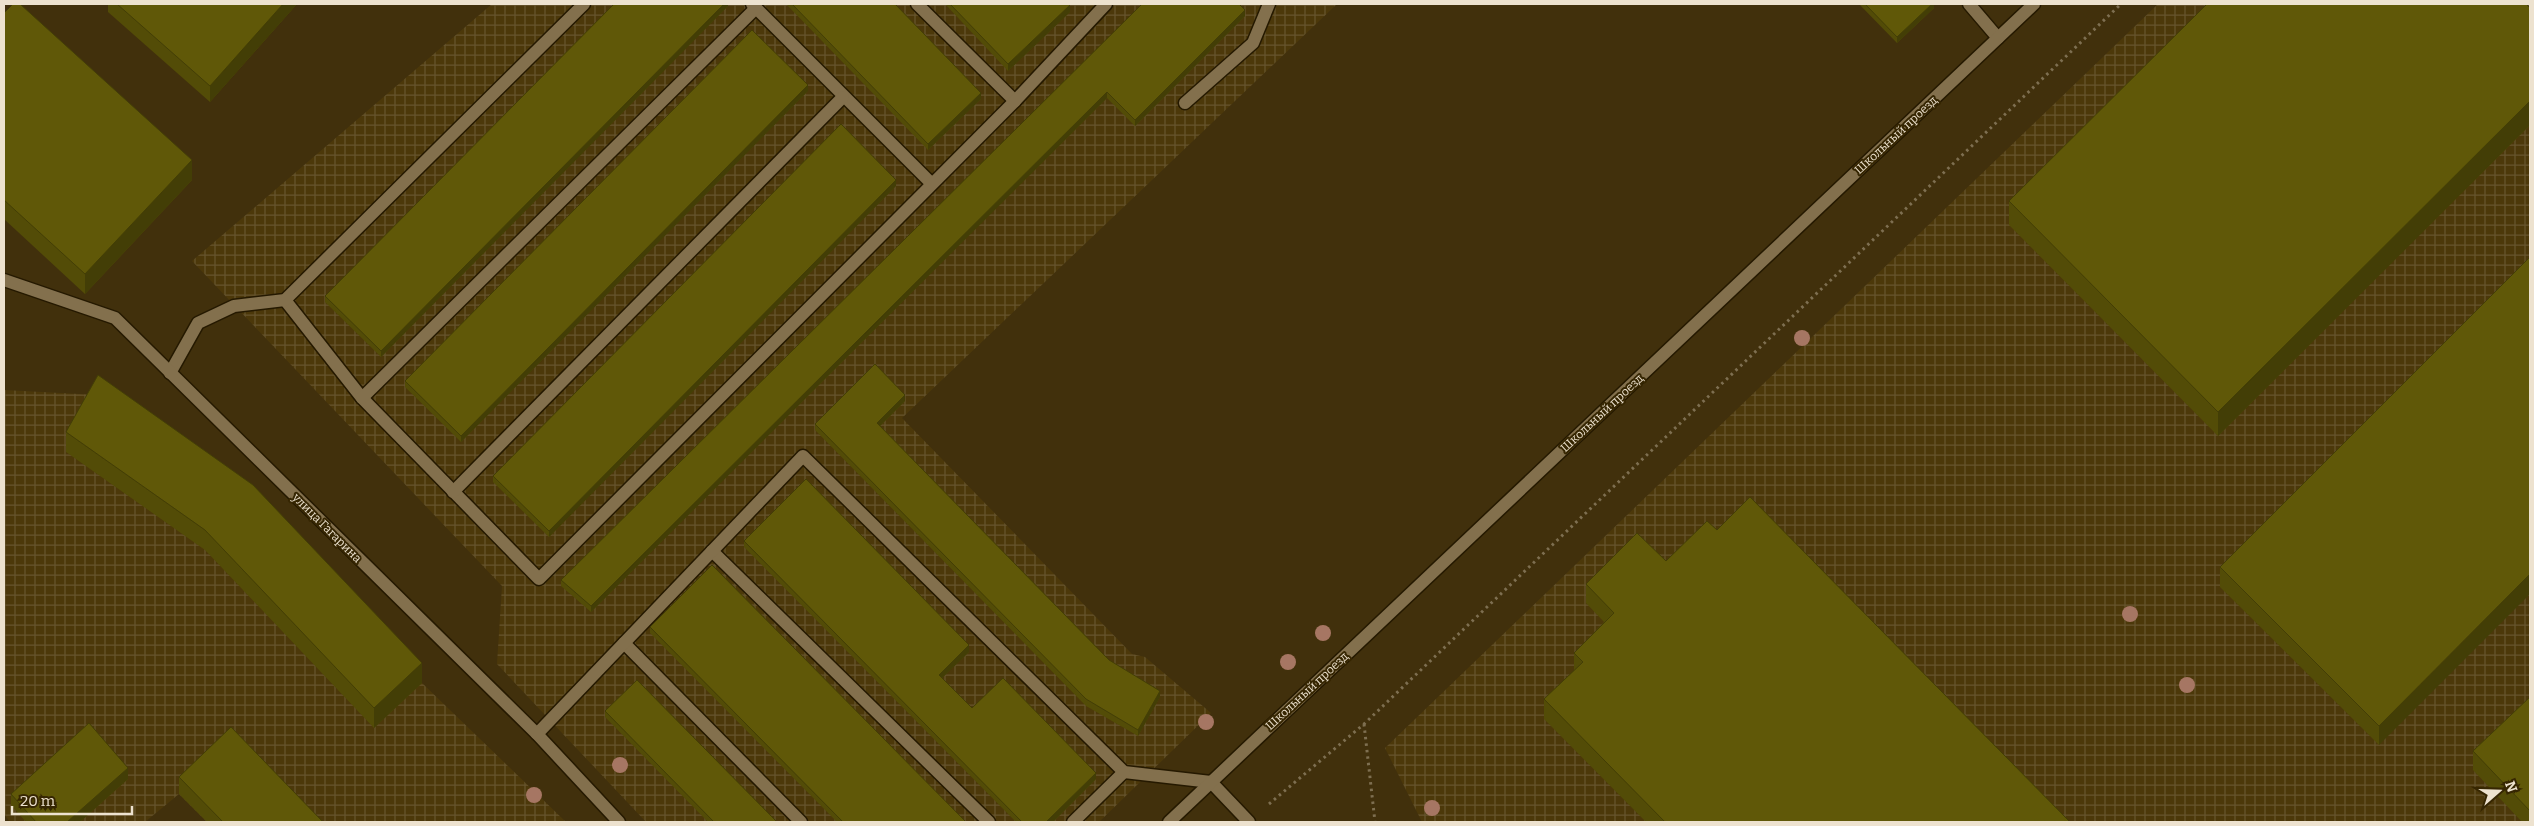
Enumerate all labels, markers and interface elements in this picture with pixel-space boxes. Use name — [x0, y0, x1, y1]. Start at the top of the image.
street label: Школьный проезд — [1852, 93, 1940, 177]
street label: Школьный проезд — [1558, 371, 1646, 455]
street label: улица Гагарина — [289, 490, 365, 566]
street label: Школьный проезд — [1263, 649, 1351, 733]
north arrow — [2474, 766, 2524, 816]
text: N — [2501, 779, 2521, 795]
scale bar — [12, 784, 132, 816]
text: 20 m — [20, 792, 56, 810]

